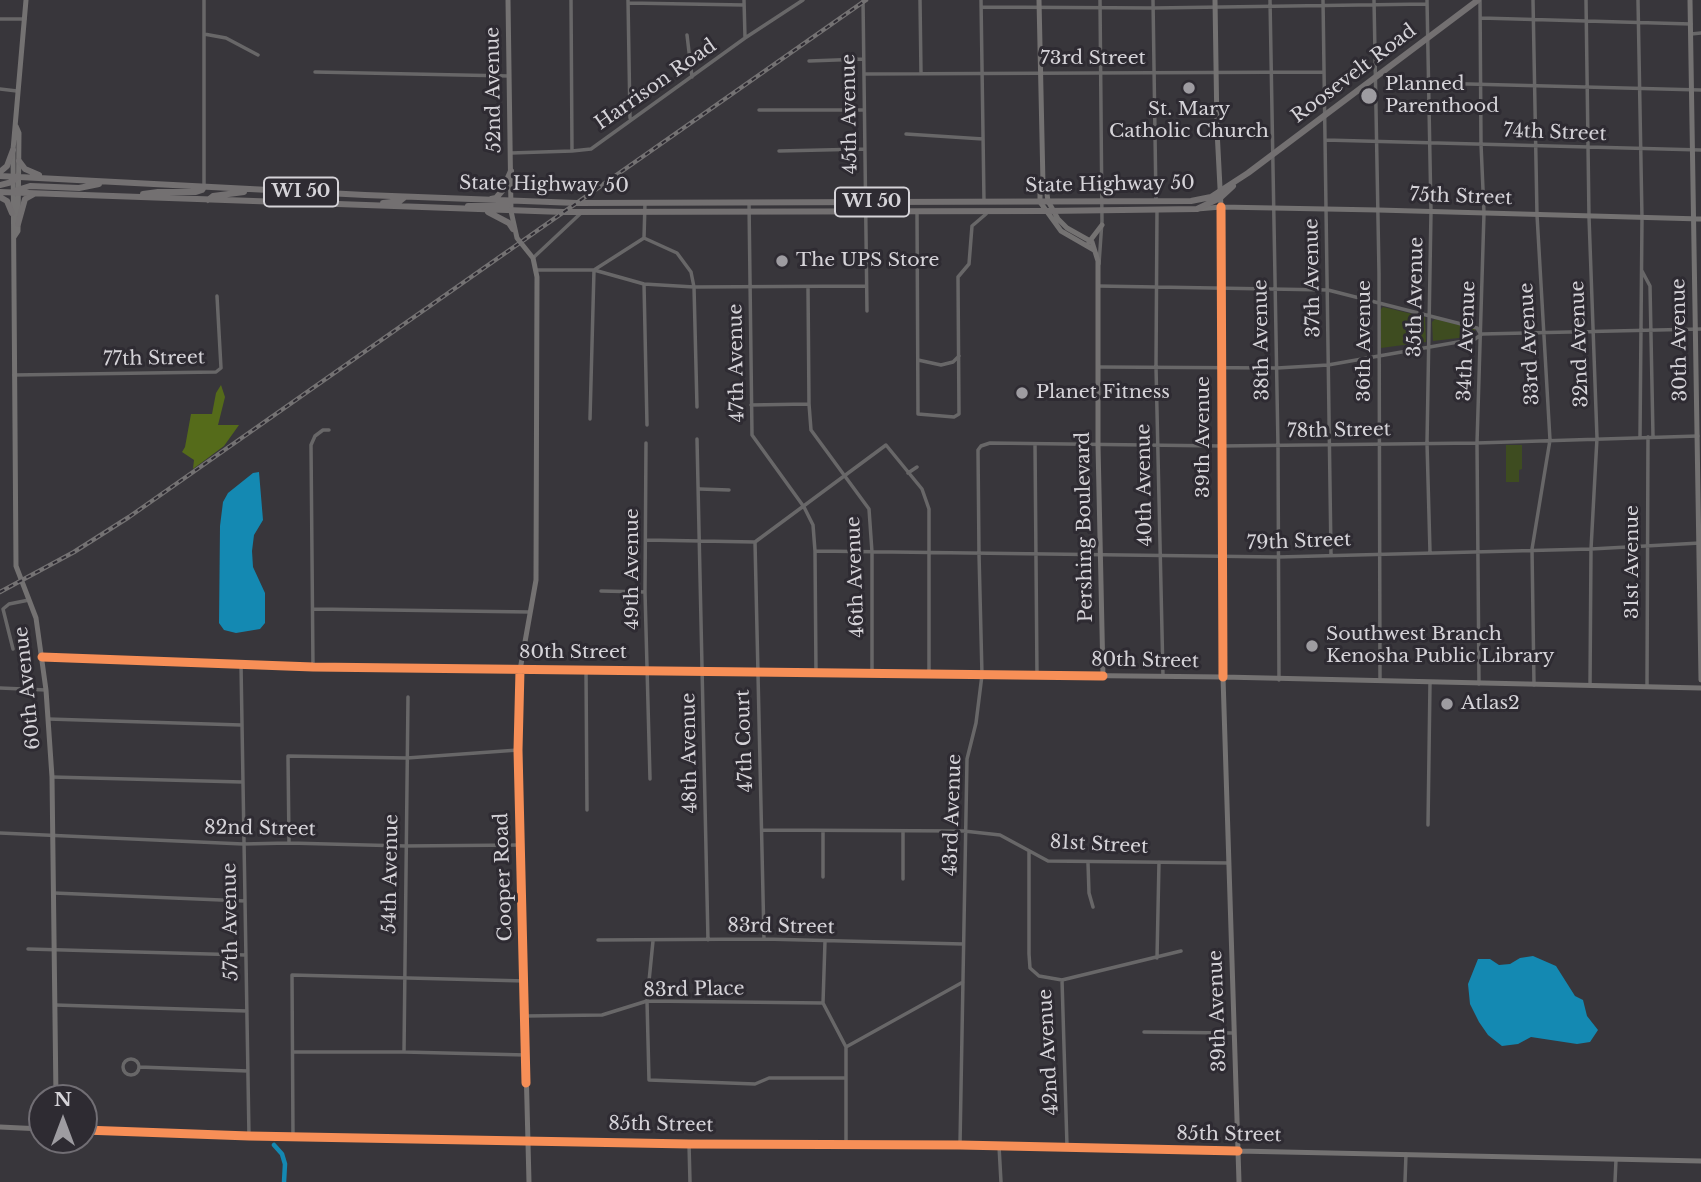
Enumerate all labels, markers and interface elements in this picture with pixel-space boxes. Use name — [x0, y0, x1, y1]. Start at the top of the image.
street label: Roosevelt Road — [1287, 20, 1421, 128]
street label: 52nd Avenue — [482, 27, 506, 153]
street label: Harrison Road — [591, 35, 721, 135]
street label: 73rd Street — [1040, 48, 1146, 70]
street label: 45th Avenue — [838, 54, 862, 174]
place label: Planned Parenthood — [1385, 74, 1499, 118]
marker: St. Mary Catholic Church — [1181, 80, 1197, 96]
marker: Planned Parenthood — [1359, 86, 1379, 106]
place label: St. Mary Catholic Church — [1109, 99, 1269, 143]
street label: 74th Street — [1503, 120, 1607, 146]
street label: State Highway 50 — [459, 172, 629, 198]
street label: State Highway 50 — [1025, 172, 1195, 198]
road number: WI 50 — [264, 177, 338, 206]
street label: 75th Street — [1409, 184, 1513, 210]
road number: WI 50 — [835, 188, 909, 216]
street label: 37th Avenue — [1301, 218, 1325, 338]
street label: 35th Avenue — [1404, 237, 1428, 357]
place label: The UPS Store — [796, 250, 939, 272]
marker: The UPS Store — [774, 253, 790, 269]
street label: 30th Avenue — [1668, 278, 1692, 402]
street label: 38th Avenue — [1250, 279, 1274, 401]
street label: 36th Avenue — [1354, 280, 1376, 402]
street label: 34th Avenue — [1453, 280, 1481, 402]
street label: 32nd Avenue — [1566, 280, 1594, 408]
street label: 33rd Avenue — [1515, 282, 1545, 406]
street label: 47th Avenue — [725, 303, 749, 423]
street label: 77th Street — [103, 347, 205, 371]
street label: 39th Avenue — [1193, 376, 1215, 498]
place label: Planet Fitness — [1036, 382, 1170, 404]
marker: Planet Fitness — [1014, 385, 1030, 401]
street label: 78th Street — [1287, 419, 1391, 443]
street label: 40th Avenue — [1133, 423, 1157, 547]
street label: Pershing Boulevard — [1072, 431, 1098, 623]
street label: 31st Avenue — [1622, 505, 1644, 619]
street label: 49th Avenue — [622, 508, 644, 630]
street label: 46th Avenue — [842, 516, 870, 638]
street label: 79th Street — [1246, 529, 1352, 555]
place label: Southwest Branch Kenosha Public Library — [1326, 624, 1554, 668]
street label: 60th Avenue — [10, 625, 46, 751]
marker: Southwest Branch Kenosha Public Library — [1304, 638, 1320, 654]
street label: 80th Street — [519, 642, 627, 664]
street label: 80th Street — [1091, 649, 1199, 673]
street label: 47th Court — [732, 689, 758, 793]
street label: 48th Avenue — [678, 692, 702, 814]
place label: Atlas2 — [1461, 693, 1520, 715]
marker: Atlas2 — [1439, 696, 1455, 712]
street label: 43rd Avenue — [939, 753, 967, 877]
street label: Cooper Road — [490, 812, 518, 942]
street label: 54th Avenue — [379, 814, 403, 934]
street label: 82nd Street — [204, 817, 316, 841]
street label: 81st Street — [1049, 831, 1149, 859]
street label: 57th Avenue — [219, 863, 243, 981]
street label: 83rd Street — [727, 915, 835, 939]
street label: 39th Avenue — [1204, 950, 1232, 1072]
street label: 83rd Place — [643, 978, 745, 1002]
street label: 42nd Avenue — [1034, 988, 1064, 1116]
north arrow — [28, 1084, 98, 1154]
text: N — [54, 1088, 72, 1111]
street label: 85th Street — [608, 1113, 714, 1137]
street label: 85th Street — [1176, 1123, 1282, 1147]

